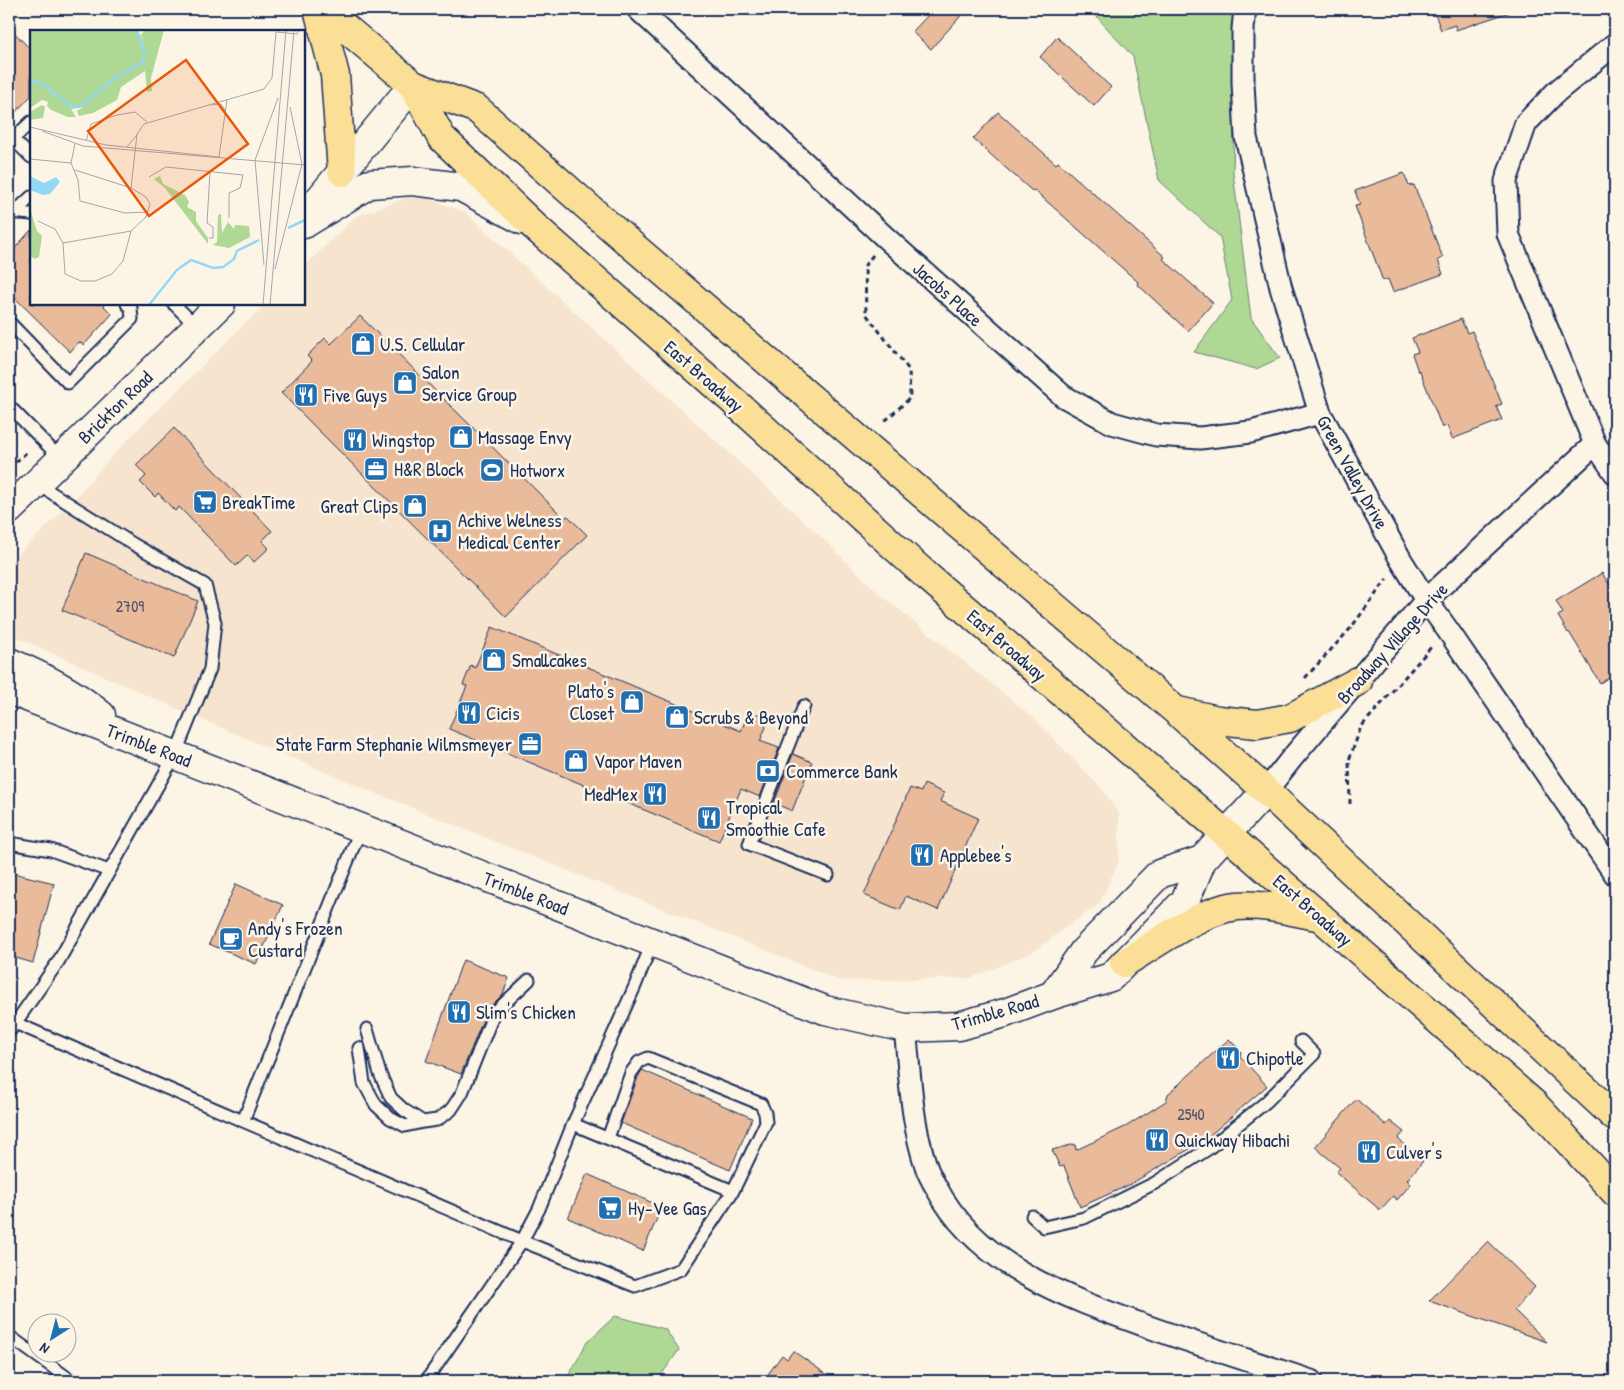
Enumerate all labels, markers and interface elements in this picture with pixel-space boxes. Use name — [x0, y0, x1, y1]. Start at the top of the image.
inset map — [30, 30, 305, 305]
street label: Jacobs Place — [907, 256, 989, 333]
shop icon: U.S. Cellular — [350, 331, 376, 357]
place label: U.S. Cellular — [380, 331, 466, 357]
street label: East Broadway — [659, 334, 749, 418]
place label: Salon Service Group — [422, 359, 517, 407]
street label: Brickton Road — [72, 364, 159, 449]
shop icon: Salon Service Group — [392, 370, 418, 396]
restaurant icon: Five Guys — [293, 382, 319, 408]
place label: Five Guys — [323, 382, 387, 408]
street label: Green Valley Drive — [1311, 410, 1395, 534]
shop icon: Massage Envy — [448, 424, 474, 450]
place label: Massage Envy — [478, 424, 572, 450]
restaurant icon: Wingstop — [342, 427, 368, 453]
place label: Wingstop — [372, 427, 435, 453]
office icon: H&R Block — [363, 456, 389, 482]
place label: H&R Block — [394, 456, 464, 482]
sports icon: Hotworx — [479, 457, 505, 483]
place label: Hotworx — [510, 457, 565, 483]
supermarket icon: BreakTime — [192, 489, 218, 515]
place label: BreakTime — [222, 489, 296, 515]
place label: Great Clips — [320, 493, 398, 519]
shop icon: Great Clips — [402, 493, 428, 519]
place label: Achive Welness Medical Center — [458, 507, 562, 555]
hospital icon: Achive Welness Medical Center — [427, 518, 453, 544]
street label: Broadway Village Drive — [1331, 576, 1454, 709]
house number: 2709 — [116, 595, 144, 617]
street label: East Broadway — [962, 603, 1052, 687]
shop icon: Smallcakes — [481, 647, 507, 673]
place label: Smallcakes — [512, 647, 587, 673]
place label: Plato's Closet — [568, 678, 614, 726]
shop icon: Plato's Closet — [619, 689, 645, 715]
restaurant icon: Cicis — [456, 700, 482, 726]
place label: Cicis — [486, 700, 520, 726]
shop icon: Scrubs & Beyond — [664, 704, 690, 730]
place label: Scrubs & Beyond — [694, 704, 808, 730]
street label: Trimble Road — [103, 717, 196, 773]
place label: State Farm Stephanie Wilmsmeyer — [276, 731, 513, 757]
office icon: State Farm Stephanie Wilmsmeyer — [517, 731, 543, 757]
shop icon: Vapor Maven — [563, 748, 589, 774]
place label: Vapor Maven — [594, 748, 682, 774]
bank icon: Commerce Bank — [755, 758, 781, 784]
place label: Commerce Bank — [786, 758, 898, 784]
place label: MedMex — [584, 781, 638, 807]
restaurant icon: MedMex — [642, 781, 668, 807]
place label: Tropical Smoothie Cafe — [726, 794, 826, 842]
restaurant icon: Tropical Smoothie Cafe — [696, 805, 722, 831]
restaurant icon: Applebee's — [909, 842, 935, 868]
place label: Applebee's — [940, 842, 1012, 868]
street label: Trimble Road — [480, 865, 573, 921]
street label: East Broadway — [1268, 868, 1358, 952]
place label: Andy's Frozen Custard — [248, 915, 343, 963]
cafe icon: Andy's Frozen Custard — [218, 926, 244, 952]
street label: Trimble Road — [948, 987, 1042, 1037]
restaurant icon: Slim's Chicken — [446, 999, 472, 1025]
place label: Slim's Chicken — [476, 999, 576, 1025]
restaurant icon: Chipotle — [1215, 1045, 1241, 1071]
place label: Chipotle — [1246, 1045, 1304, 1071]
house number: 2540 — [1177, 1103, 1205, 1125]
restaurant icon: Quickway Hibachi — [1144, 1127, 1170, 1153]
place label: Quickway Hibachi — [1174, 1127, 1290, 1153]
restaurant icon: Culver's — [1356, 1139, 1382, 1165]
place label: Culver's — [1386, 1139, 1442, 1165]
supermarket icon: Hy-Vee Gas — [597, 1195, 623, 1221]
place label: Hy-Vee Gas — [628, 1195, 707, 1221]
north arrow — [28, 1312, 78, 1362]
text: N — [35, 1339, 53, 1359]

